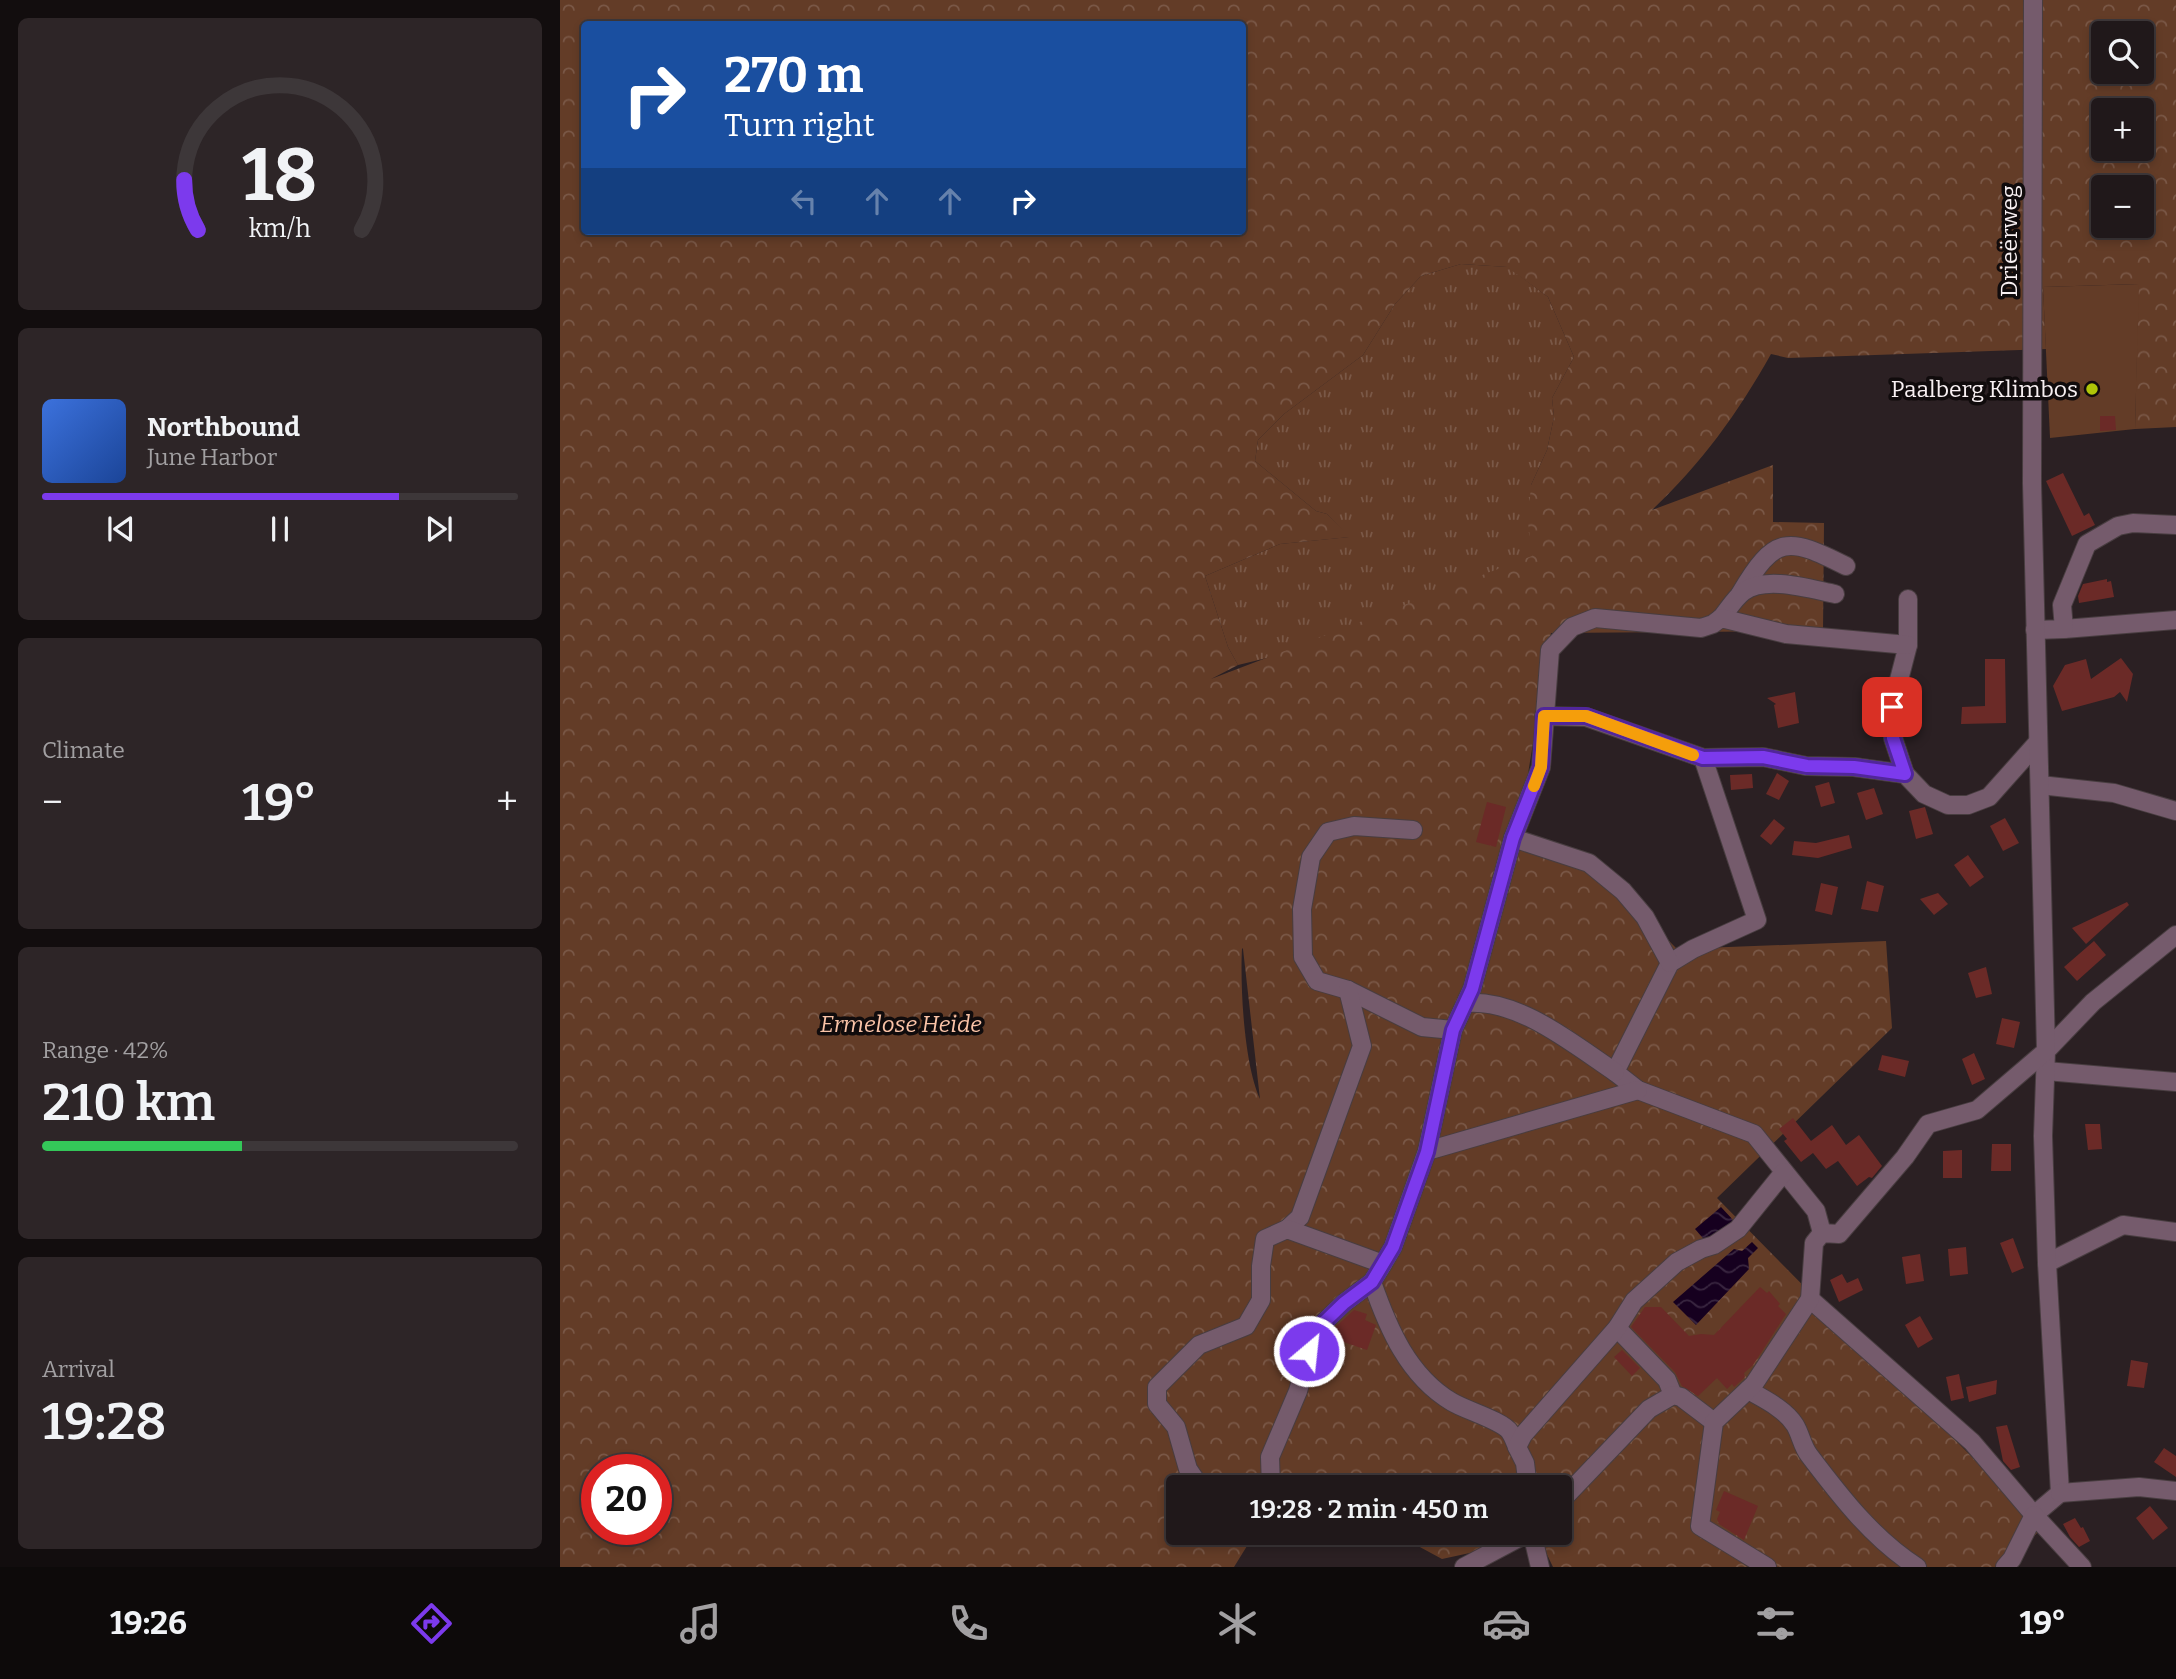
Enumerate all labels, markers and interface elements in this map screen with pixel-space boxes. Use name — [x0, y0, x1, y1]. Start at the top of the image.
map controls — [2091, 21, 2154, 238]
button: search — [2091, 21, 2154, 84]
text: 270 m — [724, 46, 864, 105]
icon: right — [609, 49, 700, 140]
button: + — [2091, 98, 2154, 161]
text: Turn right — [724, 106, 875, 144]
text: 18 — [242, 132, 318, 219]
button: − — [2091, 175, 2154, 238]
icon: left — [785, 182, 823, 220]
icon: ahead — [858, 182, 896, 220]
icon: ahead — [931, 182, 969, 220]
icon: right — [1004, 182, 1042, 220]
street label: Drieërweg — [1995, 185, 2023, 297]
text: km/h — [249, 214, 311, 244]
place label: Paalberg Klimbos — [1891, 375, 2078, 403]
marker: Paalberg Klimbos — [2084, 381, 2100, 397]
text: Northbound — [147, 412, 300, 443]
text: June Harbor — [147, 443, 277, 471]
icon: previous — [102, 510, 140, 548]
icon: pause — [261, 510, 299, 548]
icon: next — [420, 510, 458, 548]
pin — [1862, 677, 1922, 737]
icon: arrive — [1873, 688, 1911, 726]
text: Climate — [42, 736, 125, 764]
text: 19° — [242, 771, 317, 834]
text: − — [42, 779, 63, 825]
text: + — [496, 779, 518, 825]
park label: Ermelose Heide — [820, 1010, 982, 1038]
text: Range · 42% — [42, 1036, 168, 1064]
text: 210 km — [42, 1071, 215, 1134]
position arrow — [1272, 1314, 1346, 1388]
text: Arrival — [42, 1355, 115, 1383]
text: 19:28 — [42, 1390, 167, 1453]
speed limit sign: 20 — [581, 1454, 672, 1545]
text: 19:28 · 2 min · 450 m — [1250, 1494, 1488, 1525]
icon: directions — [407, 1599, 456, 1648]
icon: music — [676, 1599, 725, 1648]
icon: phone — [944, 1599, 993, 1648]
icon: climate — [1213, 1599, 1262, 1648]
icon: car — [1482, 1599, 1531, 1648]
icon: filters — [1751, 1599, 1800, 1648]
text: 19:26 — [110, 1604, 187, 1642]
text: 19° — [2019, 1604, 2066, 1642]

